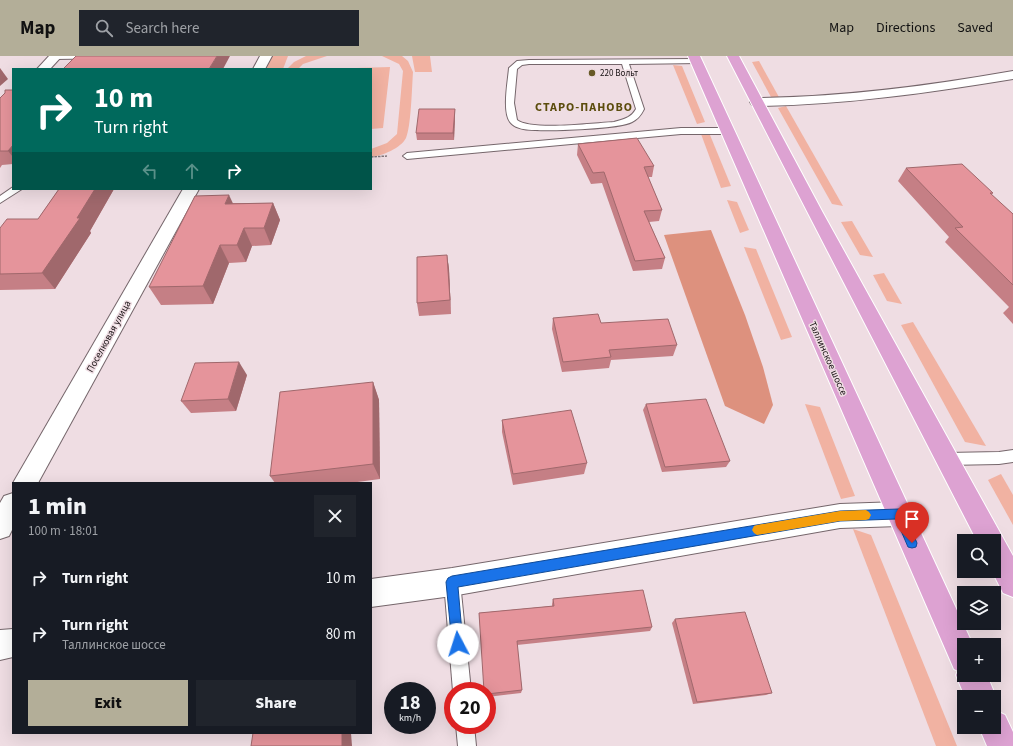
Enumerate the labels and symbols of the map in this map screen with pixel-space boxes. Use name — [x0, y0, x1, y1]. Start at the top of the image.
place label: 220 Вольт — [600, 67, 638, 80]
marker: 220 Вольт — [587, 68, 597, 78]
district label: СТАРО-ПАНОВО — [535, 99, 633, 116]
street label: Поселковая улица — [83, 298, 134, 375]
street label: Таллинское шоссе — [805, 319, 851, 398]
pin — [895, 502, 929, 543]
position arrow — [437, 623, 479, 665]
speed limit sign: 20 — [444, 682, 496, 734]

